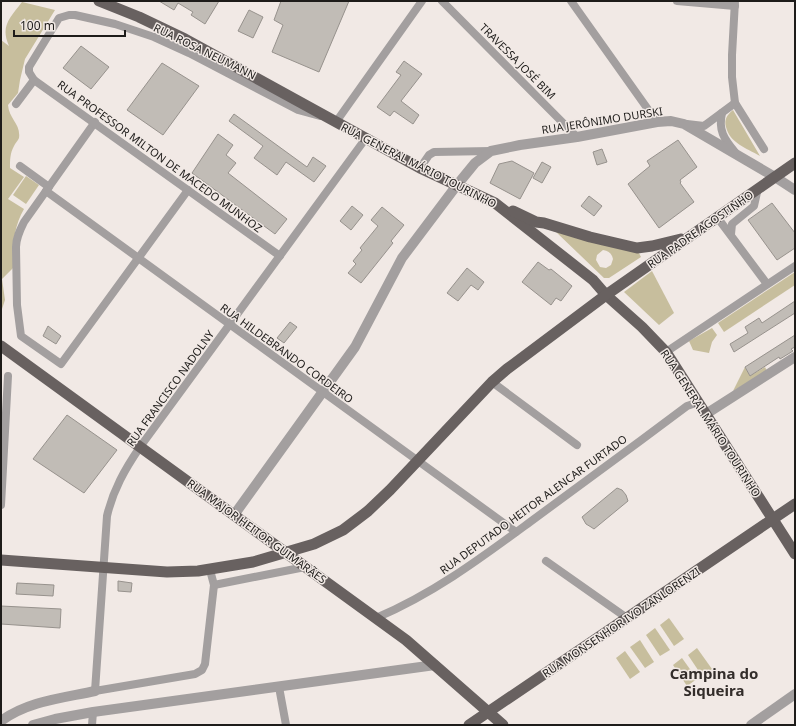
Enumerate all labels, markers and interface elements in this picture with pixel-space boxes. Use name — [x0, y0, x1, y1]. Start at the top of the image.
scale bar — [14, 12, 125, 38]
text: 100 m — [20, 17, 55, 34]
street label: RUA ROSA NEUMANN — [151, 20, 259, 82]
street label: TRAVESSA JOSÉ BIM — [477, 20, 559, 102]
street label: RUA PROFESSOR MILTON DE MACEDO MUNHOZ — [55, 77, 265, 235]
street label: RUA JERÔNIMO DURSKI — [540, 103, 664, 137]
street label: RUA GENERAL MÁRIO TOURINHO — [339, 119, 499, 211]
street label: RUA PADRE AGOSTINHO — [644, 187, 756, 271]
street label: RUA HILDEBRANDO CORDEIRO — [218, 300, 356, 406]
street label: RUA FRANCISCO NADOLNY — [123, 326, 218, 449]
street label: RUA GENERAL MÁRIO TOURINHO — [658, 346, 764, 500]
street label: RUA DEPUTADO HEITOR ALENCAR FURTADO — [436, 431, 630, 577]
street label: RUA MAJOR HEITOR GUIMARÃES — [184, 475, 330, 587]
street label: RUA MONSENHOR IVO ZANLORENZI — [539, 563, 703, 681]
district label: Campina do Siqueira — [670, 663, 758, 700]

